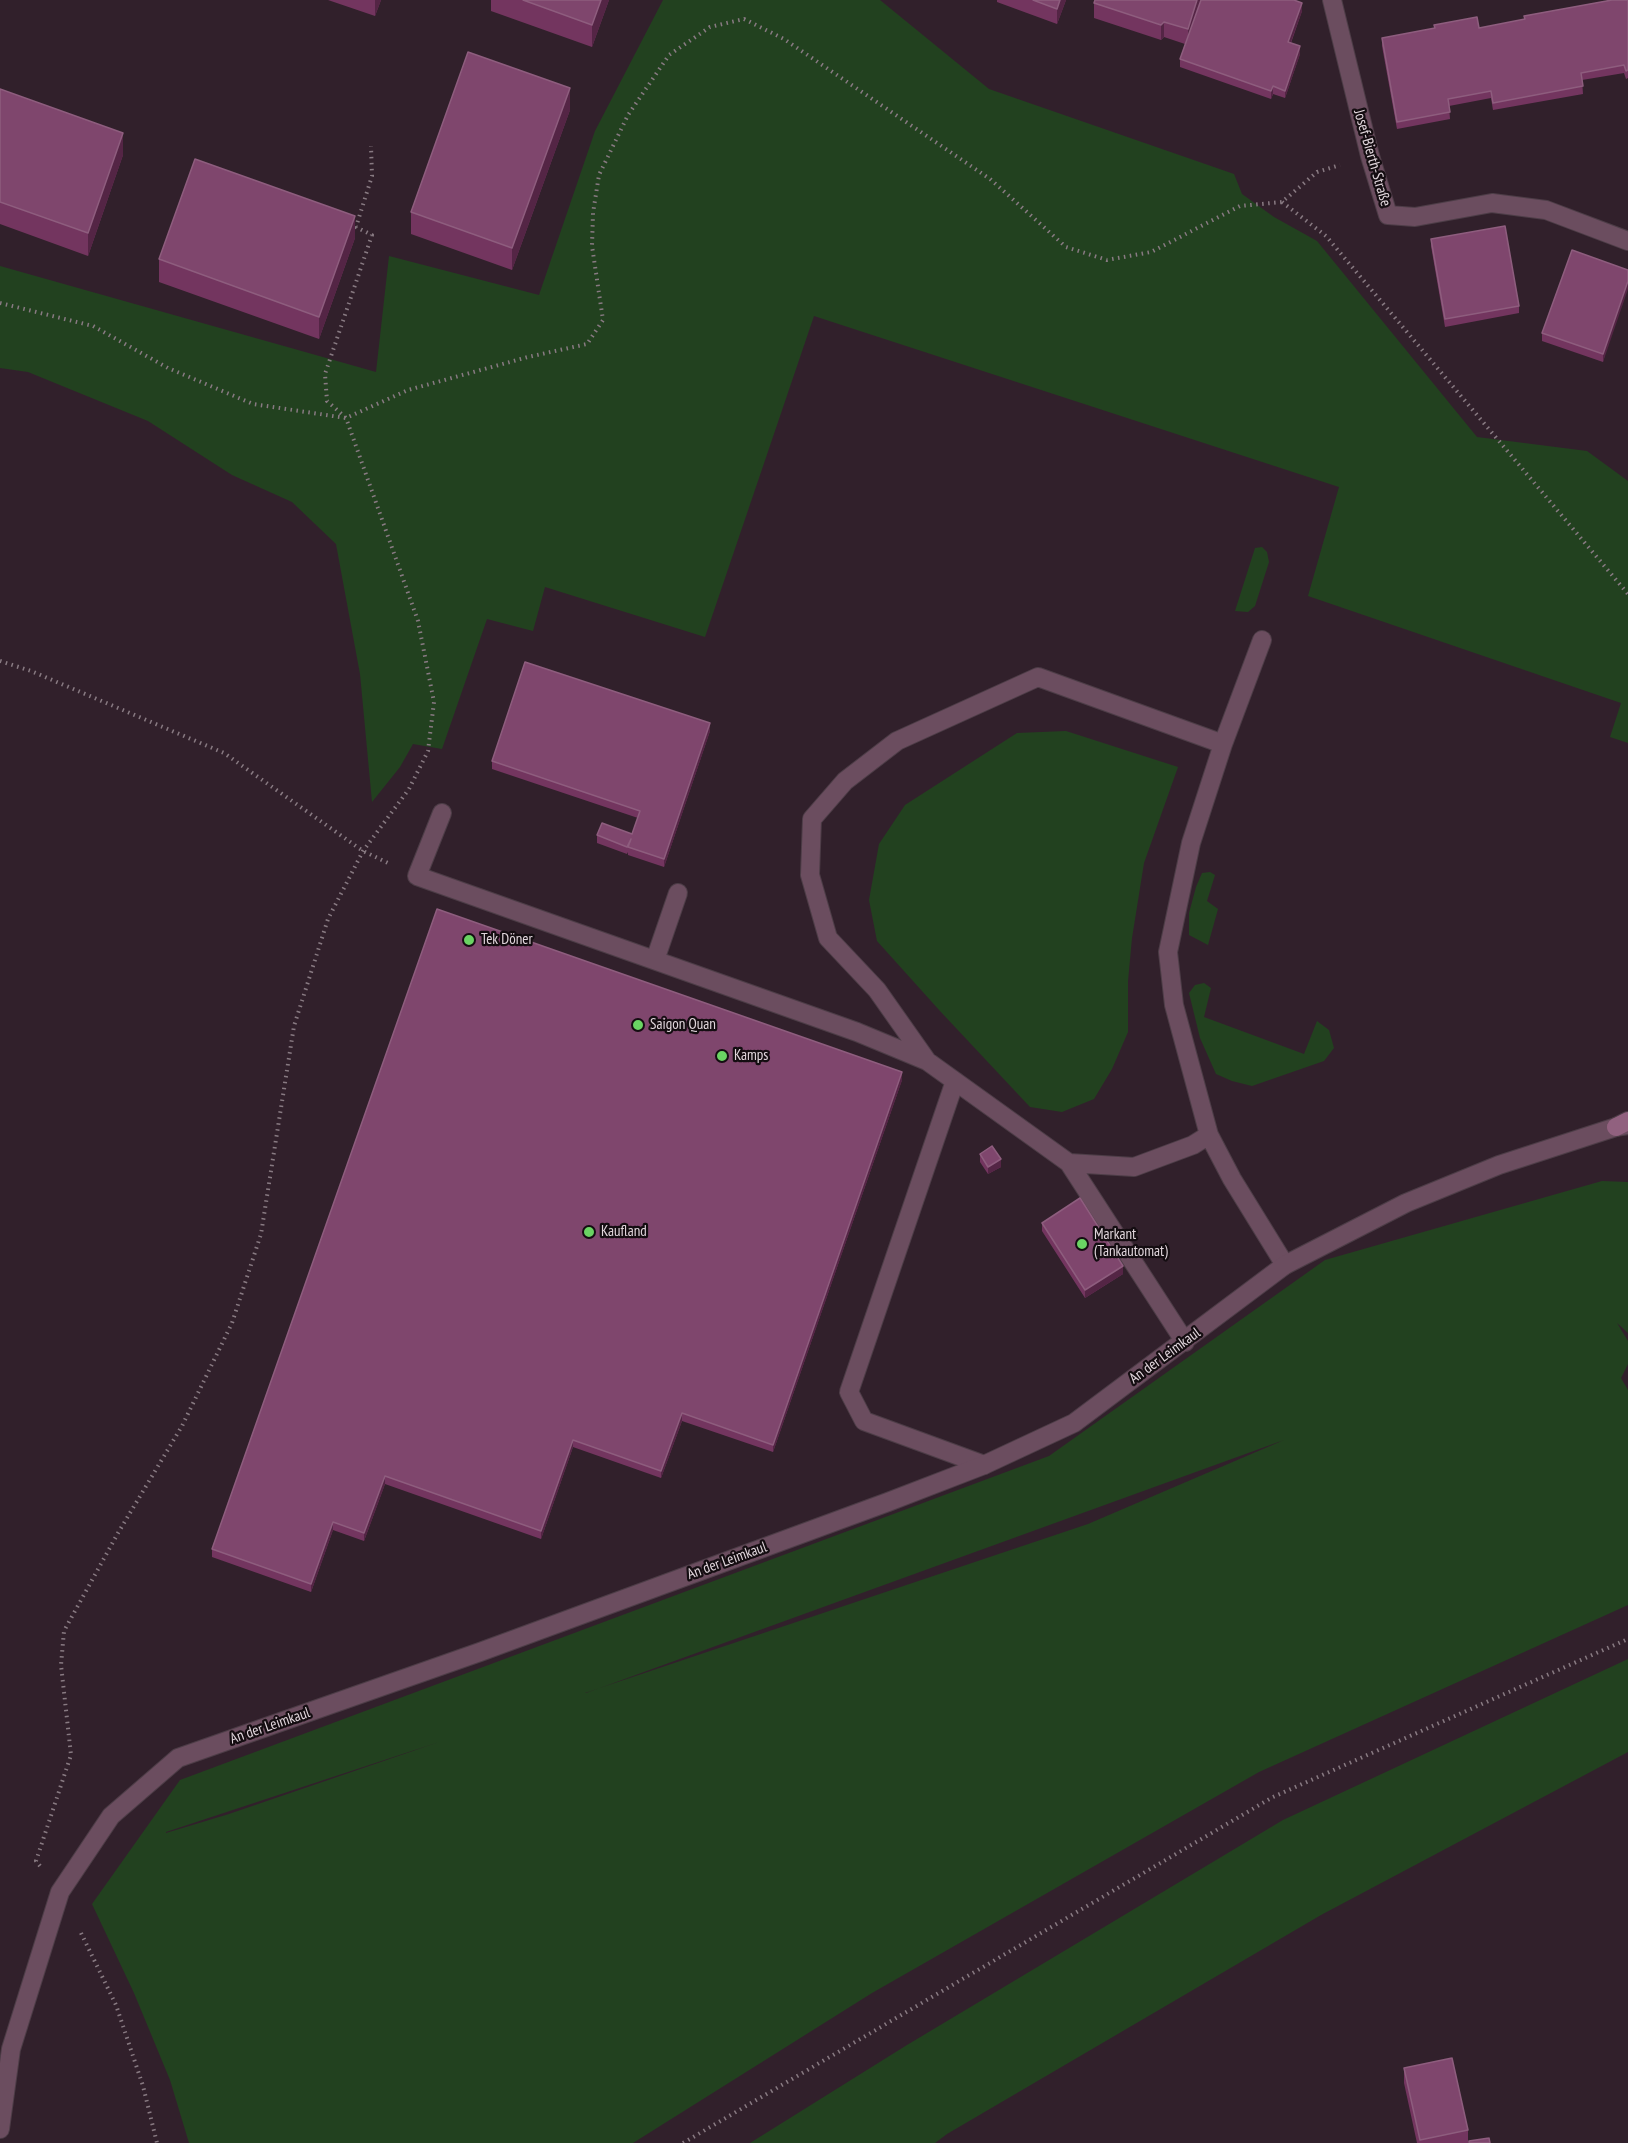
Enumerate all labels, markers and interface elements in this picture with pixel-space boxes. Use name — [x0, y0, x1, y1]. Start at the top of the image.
street label: Josef-Bierth-Straße — [1350, 108, 1394, 208]
place label: Tek Döner — [481, 931, 533, 949]
marker: Tek Döner — [462, 933, 476, 947]
place label: Saigon Quan — [650, 1016, 716, 1034]
marker: Saigon Quan — [631, 1018, 645, 1032]
place label: Kamps — [734, 1047, 768, 1065]
marker: Kamps — [715, 1049, 729, 1063]
place label: Kaufland — [601, 1223, 647, 1241]
marker: Kaufland — [582, 1225, 596, 1239]
place label: Markant (Tankautomat) — [1094, 1226, 1168, 1261]
marker: Markant (Tankautomat) — [1075, 1237, 1089, 1251]
street label: An der Leimkaul — [1126, 1324, 1204, 1388]
street label: An der Leimkaul — [685, 1538, 769, 1584]
street label: An der Leimkaul — [228, 1704, 312, 1748]

